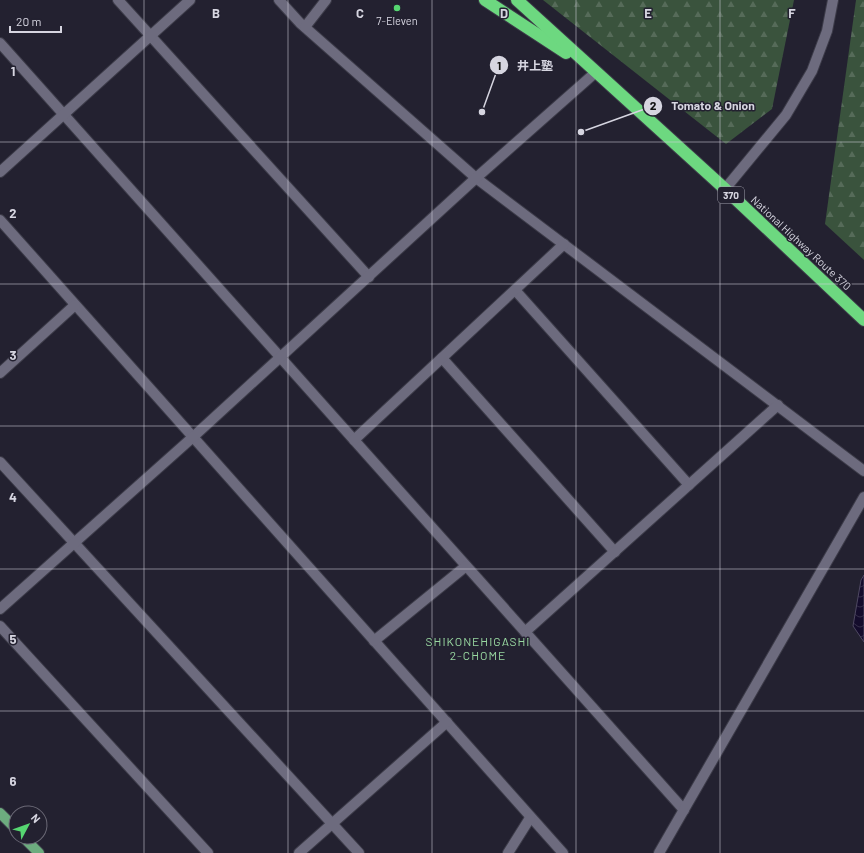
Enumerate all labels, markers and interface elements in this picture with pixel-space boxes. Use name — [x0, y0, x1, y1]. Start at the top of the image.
marker: 7-Eleven — [392, 3, 402, 13]
text: B — [212, 5, 220, 21]
text: C — [356, 5, 364, 21]
text: D — [500, 5, 508, 21]
text: E — [644, 5, 652, 21]
text: F — [788, 5, 796, 21]
scale bar — [10, 8, 61, 34]
text: 20 m — [16, 14, 42, 28]
place label: 7-Eleven — [376, 14, 418, 27]
callout: 井上塾 — [489, 53, 561, 77]
text: 1 — [497, 58, 501, 72]
text: 井上塾 — [517, 58, 553, 72]
text: 1 — [11, 63, 15, 79]
callout: Tomato & Onion — [643, 94, 762, 118]
text: 2 — [650, 98, 657, 112]
text: Tomato & Onion — [671, 98, 755, 112]
road number: 370 — [718, 187, 744, 203]
street label: National Highway Route 370 — [749, 193, 854, 292]
text: 2 — [9, 205, 17, 221]
text: 3 — [9, 347, 17, 363]
text: 4 — [9, 489, 17, 505]
text: 5 — [9, 631, 17, 647]
district label: SHIKONEHIGASHI 2-CHOME — [426, 634, 530, 662]
text: 6 — [10, 773, 17, 789]
north arrow — [8, 805, 48, 845]
text: N — [29, 811, 43, 825]

